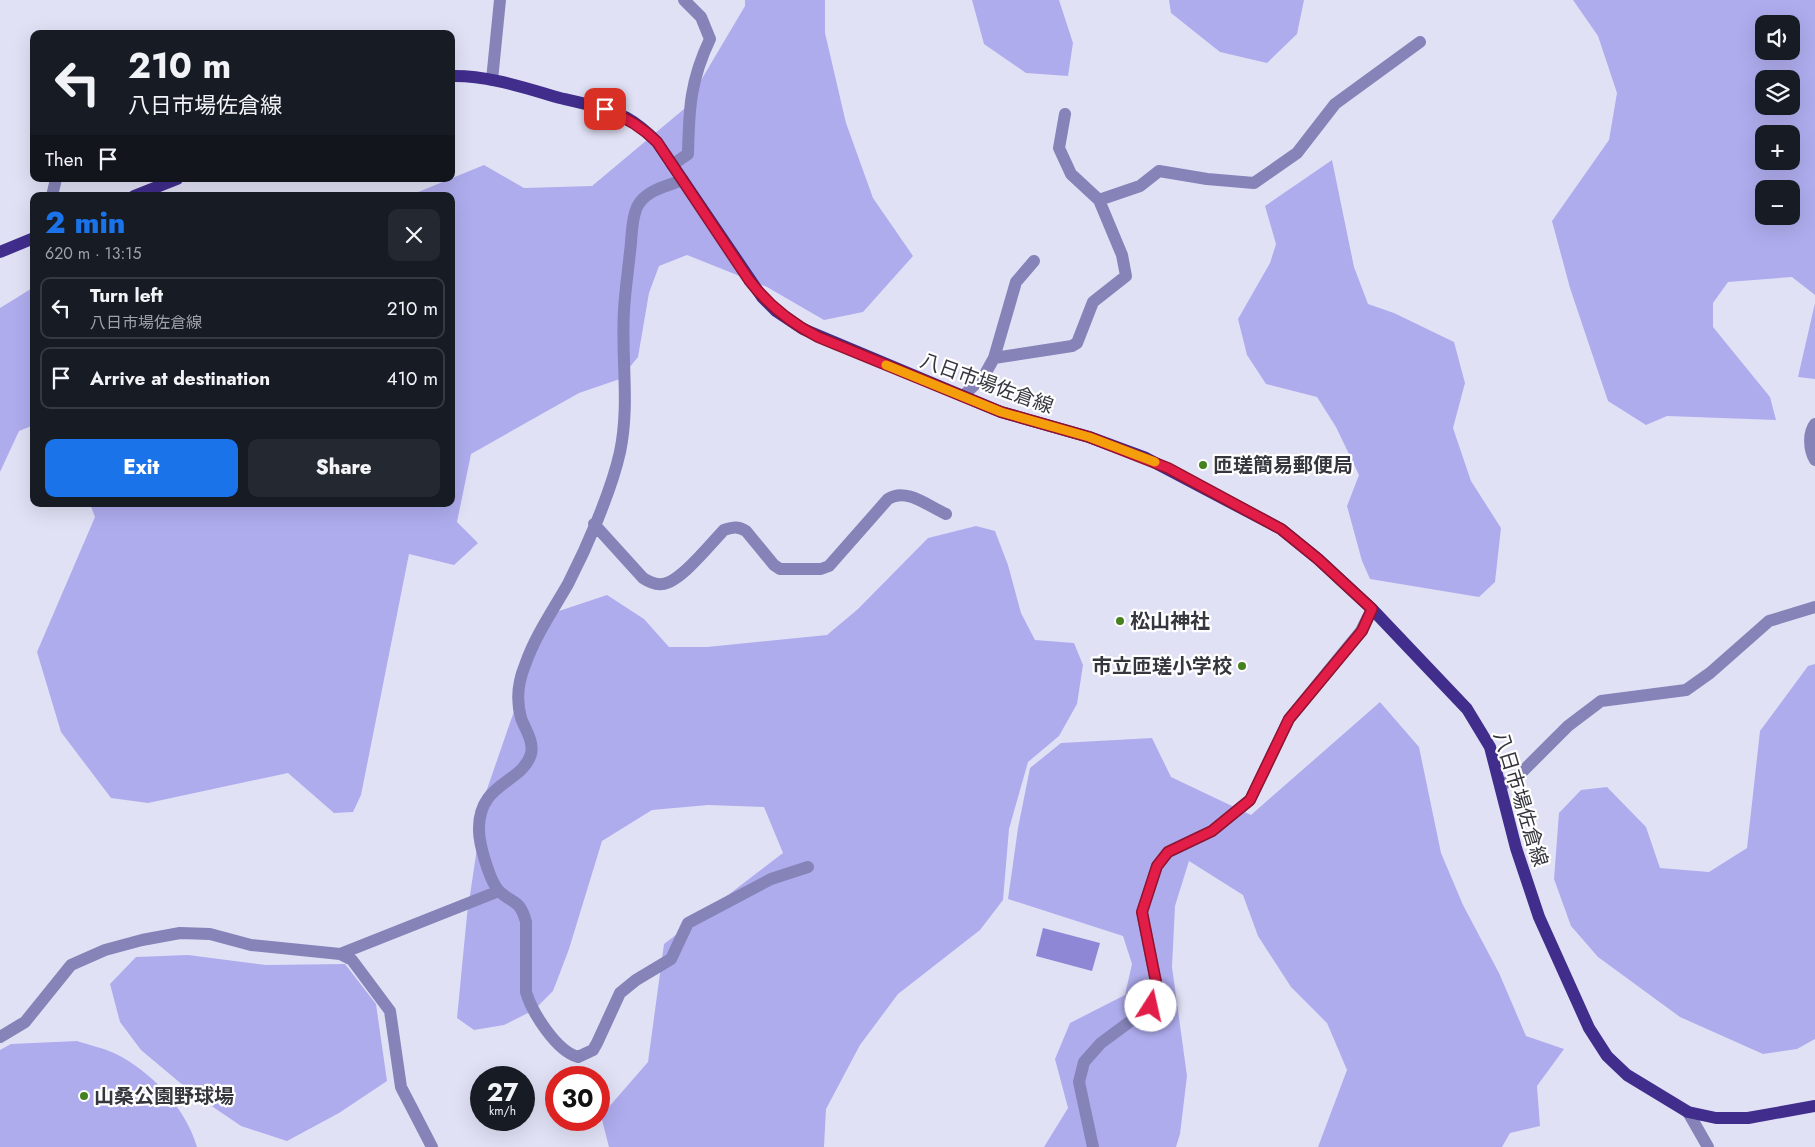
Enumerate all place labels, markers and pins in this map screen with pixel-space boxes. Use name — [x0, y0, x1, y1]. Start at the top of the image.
pin — [584, 88, 626, 130]
place label: 匝瑳簡易郵便局 — [1213, 451, 1353, 480]
marker: 匝瑳簡易郵便局 — [1197, 459, 1209, 471]
place label: 松山神社 — [1130, 607, 1210, 636]
marker: 松山神社 — [1114, 615, 1126, 627]
place label: 市立匝瑳小学校 — [1092, 652, 1232, 681]
marker: 市立匝瑳小学校 — [1236, 660, 1248, 672]
place label: 山桑公園野球場 — [94, 1082, 234, 1111]
marker: 山桑公園野球場 — [78, 1090, 90, 1102]

